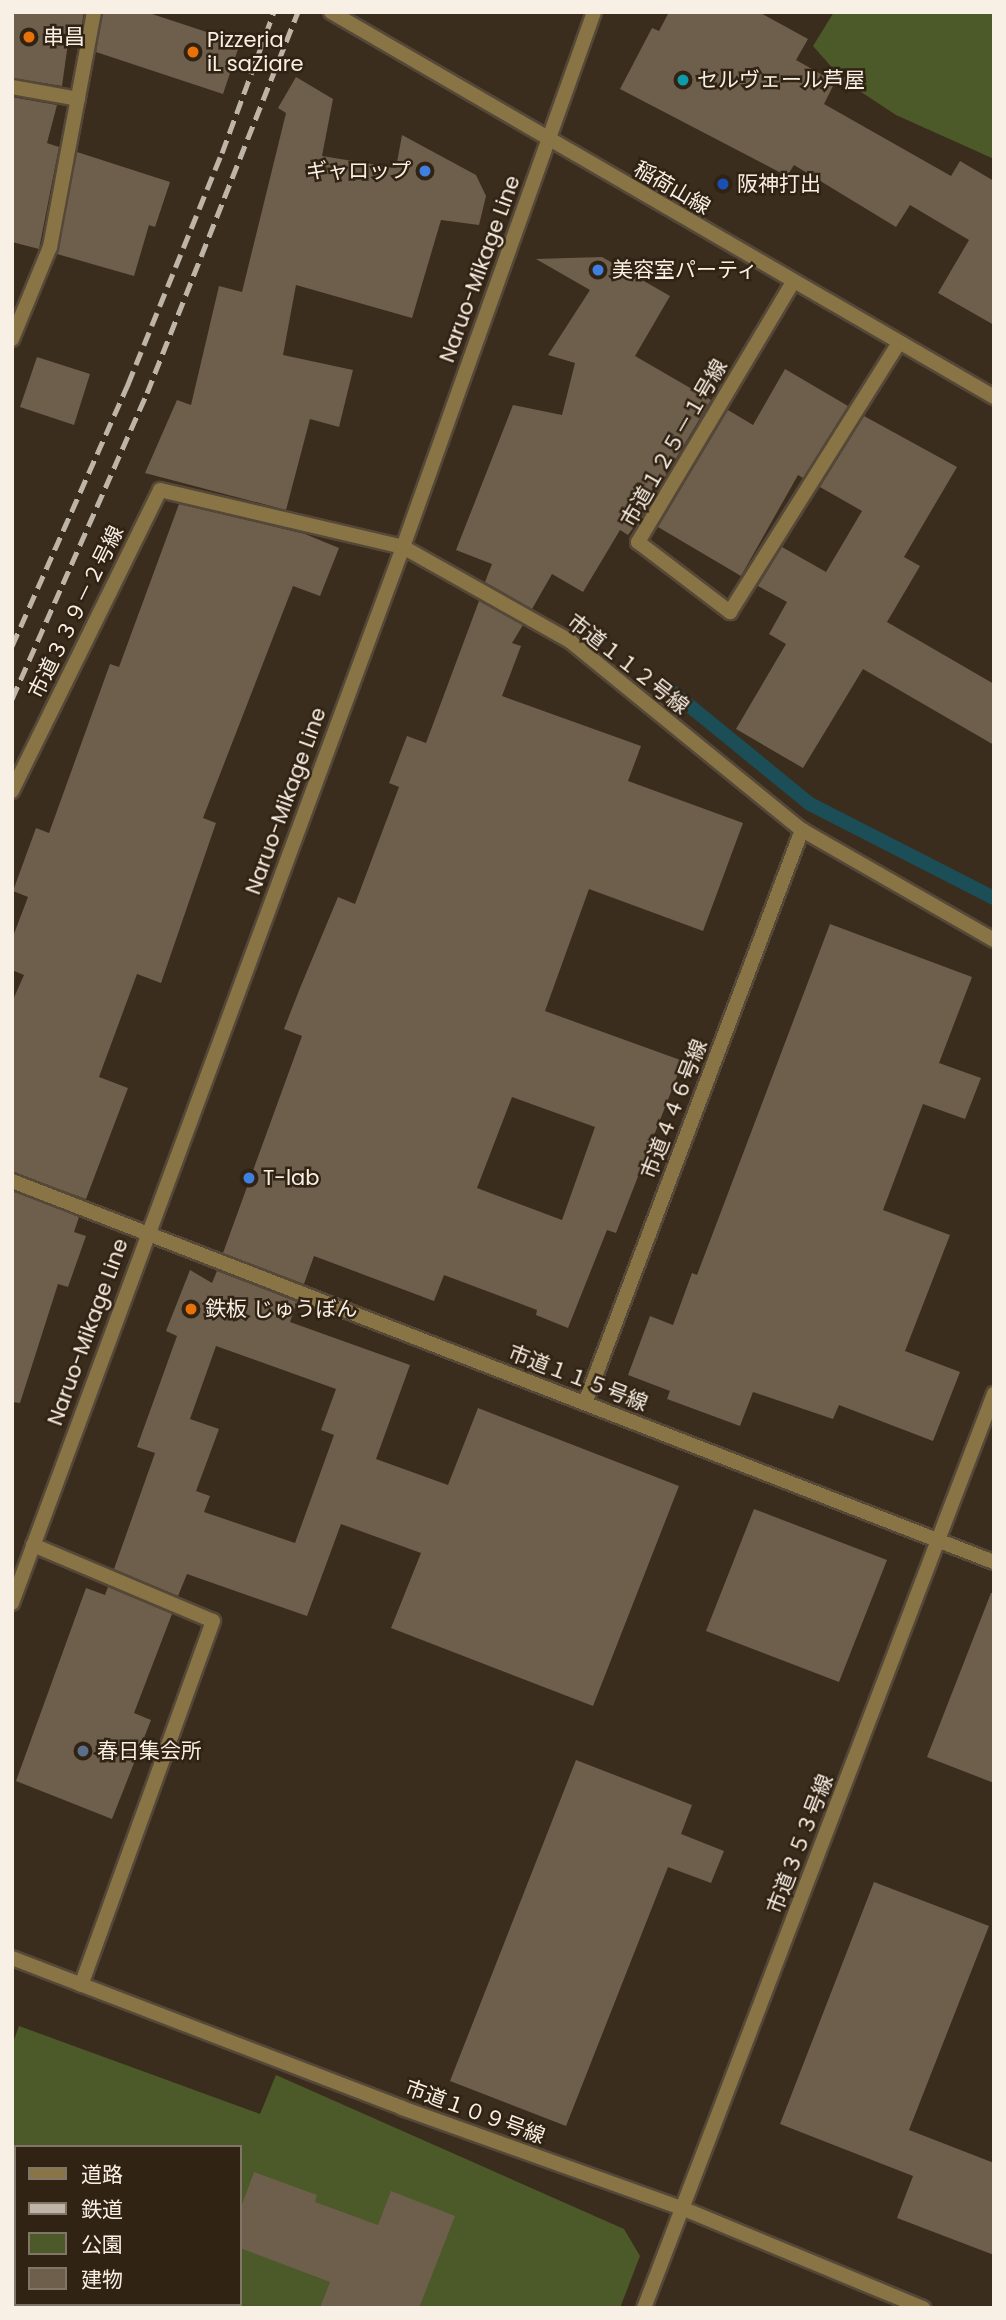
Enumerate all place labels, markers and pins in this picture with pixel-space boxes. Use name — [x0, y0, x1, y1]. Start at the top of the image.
place label: 串昌 — [43, 24, 85, 50]
place label: Pizzeria iL saZiare — [207, 27, 304, 77]
marker: 串昌 — [21, 29, 37, 45]
marker: Pizzeria iL saZiare — [185, 44, 201, 60]
place label: セルヴェール芦屋 — [697, 67, 865, 93]
marker: セルヴェール芦屋 — [675, 72, 691, 88]
place label: ギャロップ — [306, 158, 411, 184]
marker: ギャロップ — [417, 163, 433, 179]
place label: 阪神打出 — [737, 171, 821, 197]
marker: 阪神打出 — [715, 176, 731, 192]
place label: 美容室パーティ — [612, 257, 759, 283]
marker: 美容室パーティ — [590, 262, 606, 278]
place label: T-lab — [263, 1165, 319, 1191]
marker: T-lab — [241, 1170, 257, 1186]
place label: 鉄板 じゅうぼん — [205, 1296, 358, 1322]
marker: 鉄板 じゅうぼん — [183, 1301, 199, 1317]
place label: 春日集会所 — [97, 1738, 202, 1764]
marker: 春日集会所 — [75, 1743, 91, 1759]

